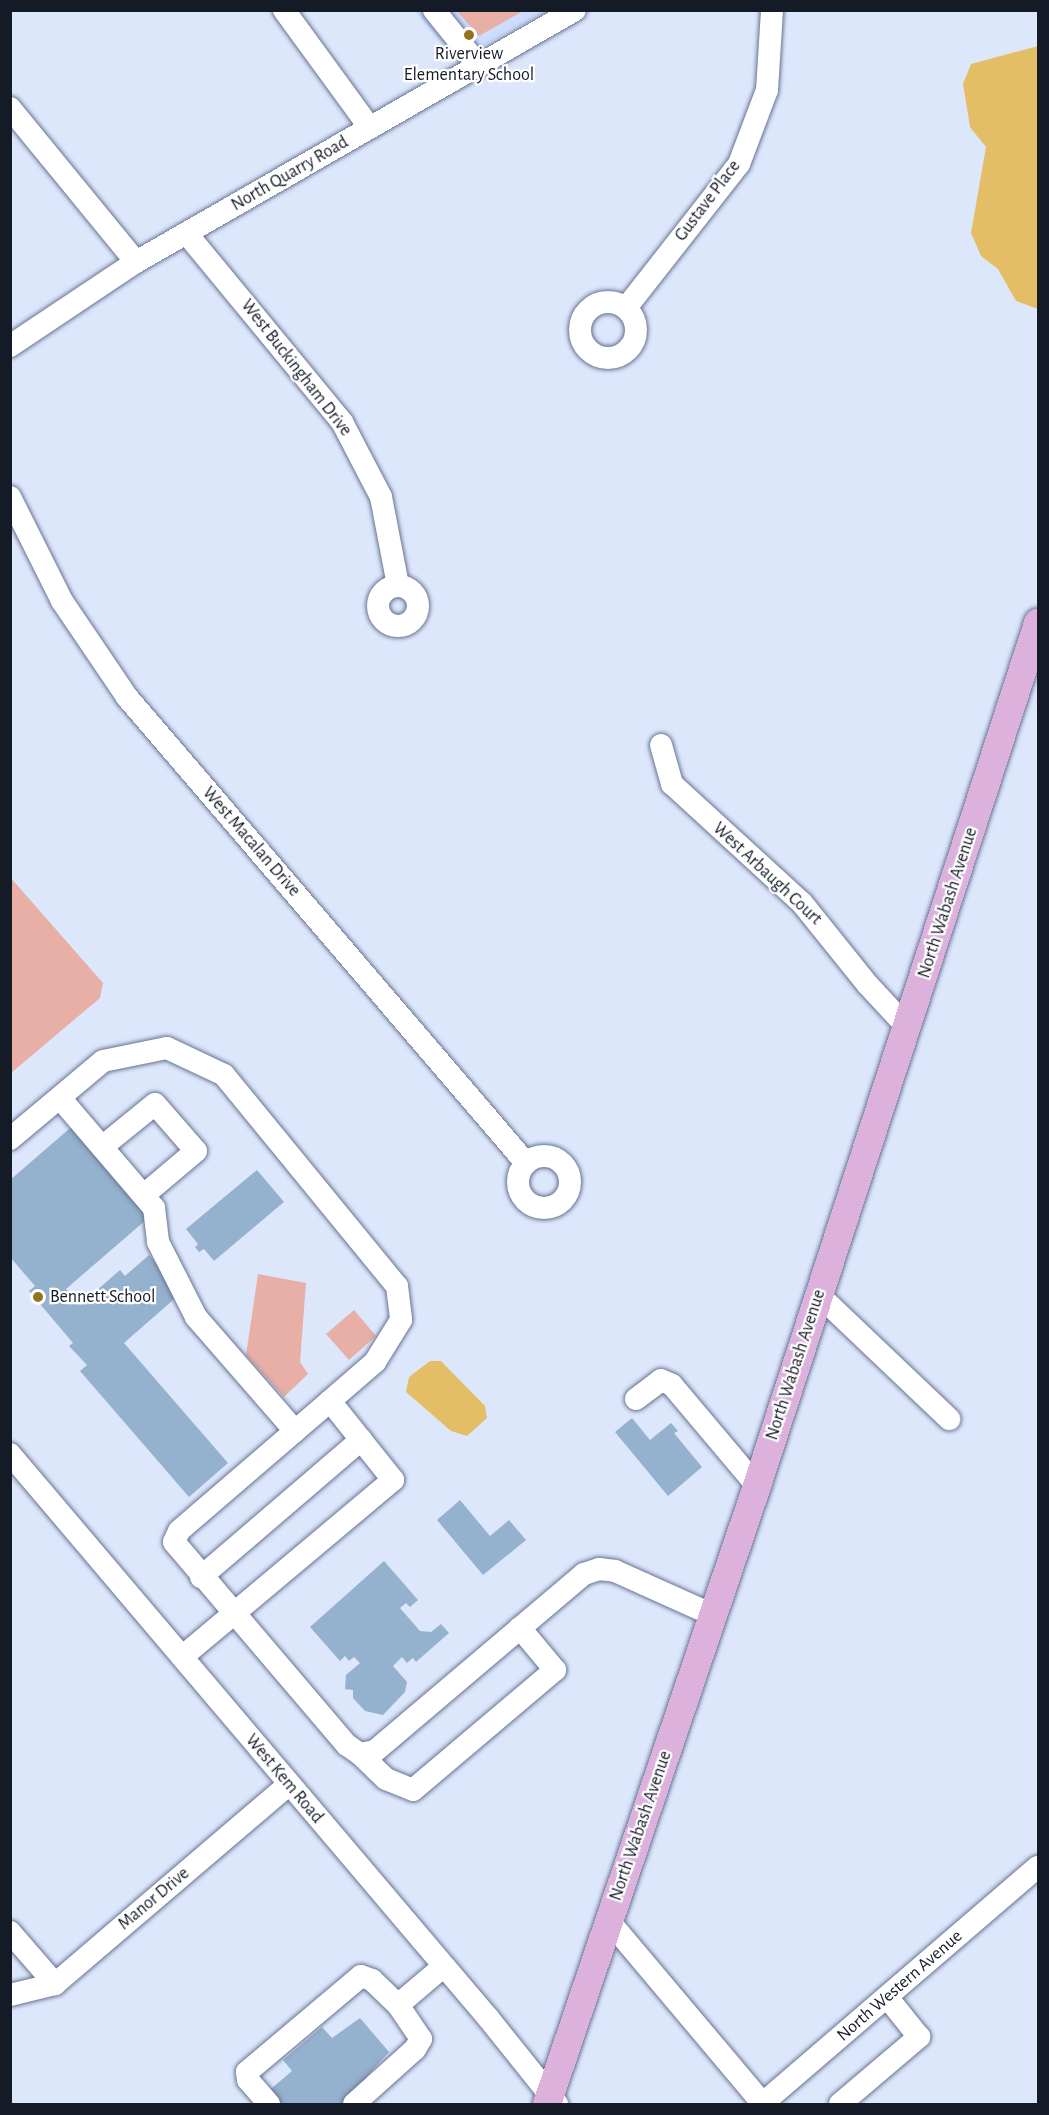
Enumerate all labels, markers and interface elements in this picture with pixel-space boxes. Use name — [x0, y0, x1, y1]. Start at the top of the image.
marker: Riverview Elementary School — [462, 28, 476, 42]
place label: Riverview Elementary School — [404, 44, 534, 86]
street label: North Quarry Road — [228, 132, 352, 216]
street label: Gustave Place — [670, 156, 746, 246]
street label: West Buckingham Drive — [236, 295, 356, 441]
street label: West Macalan Drive — [197, 783, 305, 901]
street label: West Arbaugh Court — [708, 818, 826, 930]
street label: North Wabash Avenue — [913, 825, 983, 981]
place label: Bennett School — [50, 1286, 155, 1308]
street label: North Wabash Avenue — [761, 1287, 831, 1443]
marker: Bennett School — [31, 1290, 45, 1304]
street label: West Kem Road — [240, 1730, 328, 1828]
street label: North Wabash Avenue — [605, 1748, 677, 1904]
street label: Manor Drive — [114, 1863, 194, 1935]
street label: North Western Avenue — [833, 1926, 967, 2046]

